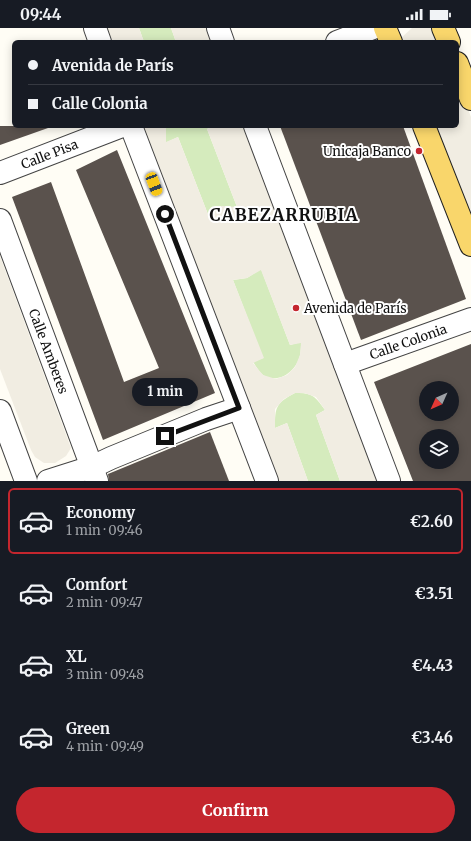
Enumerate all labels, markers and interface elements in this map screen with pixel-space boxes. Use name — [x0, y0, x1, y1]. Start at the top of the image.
text: 09:44 — [20, 5, 61, 24]
text: Avenida de París — [52, 56, 174, 75]
text: Calle Colonia — [52, 94, 148, 113]
street label: Calle Pisa — [19, 135, 80, 173]
place label: Unicaja Banco — [323, 143, 411, 160]
marker: Unicaja Banco — [414, 146, 424, 156]
car — [144, 171, 164, 197]
district label: CABEZARRUBIA — [210, 204, 358, 226]
route start — [156, 205, 174, 223]
place label: Avenida de París — [303, 300, 407, 317]
marker: Avenida de París — [291, 303, 301, 313]
street label: Calle Amberes — [25, 306, 72, 396]
street label: Calle Colonia — [367, 320, 449, 363]
callout: 1 min — [132, 378, 198, 406]
north arrow — [419, 381, 459, 421]
map controls — [419, 381, 459, 469]
text: 1 min — [147, 383, 183, 400]
route end — [156, 427, 174, 445]
button: layers — [419, 429, 459, 469]
icon: car — [18, 503, 54, 539]
text: Economy — [66, 503, 135, 522]
text: €2.60 — [410, 512, 453, 531]
text: 1 min · 09:46 — [66, 522, 143, 539]
icon: car — [18, 575, 54, 611]
text: Comfort — [66, 575, 127, 594]
text: €3.51 — [415, 584, 453, 603]
text: 2 min · 09:47 — [66, 594, 143, 611]
icon: car — [18, 647, 54, 683]
text: XL — [66, 647, 87, 666]
text: €4.43 — [411, 656, 453, 675]
text: 3 min · 09:48 — [66, 666, 144, 683]
icon: car — [18, 719, 54, 755]
text: Green — [66, 719, 110, 738]
text: €3.46 — [411, 728, 453, 747]
text: 4 min · 09:49 — [66, 738, 144, 755]
button: Confirm — [16, 787, 455, 833]

